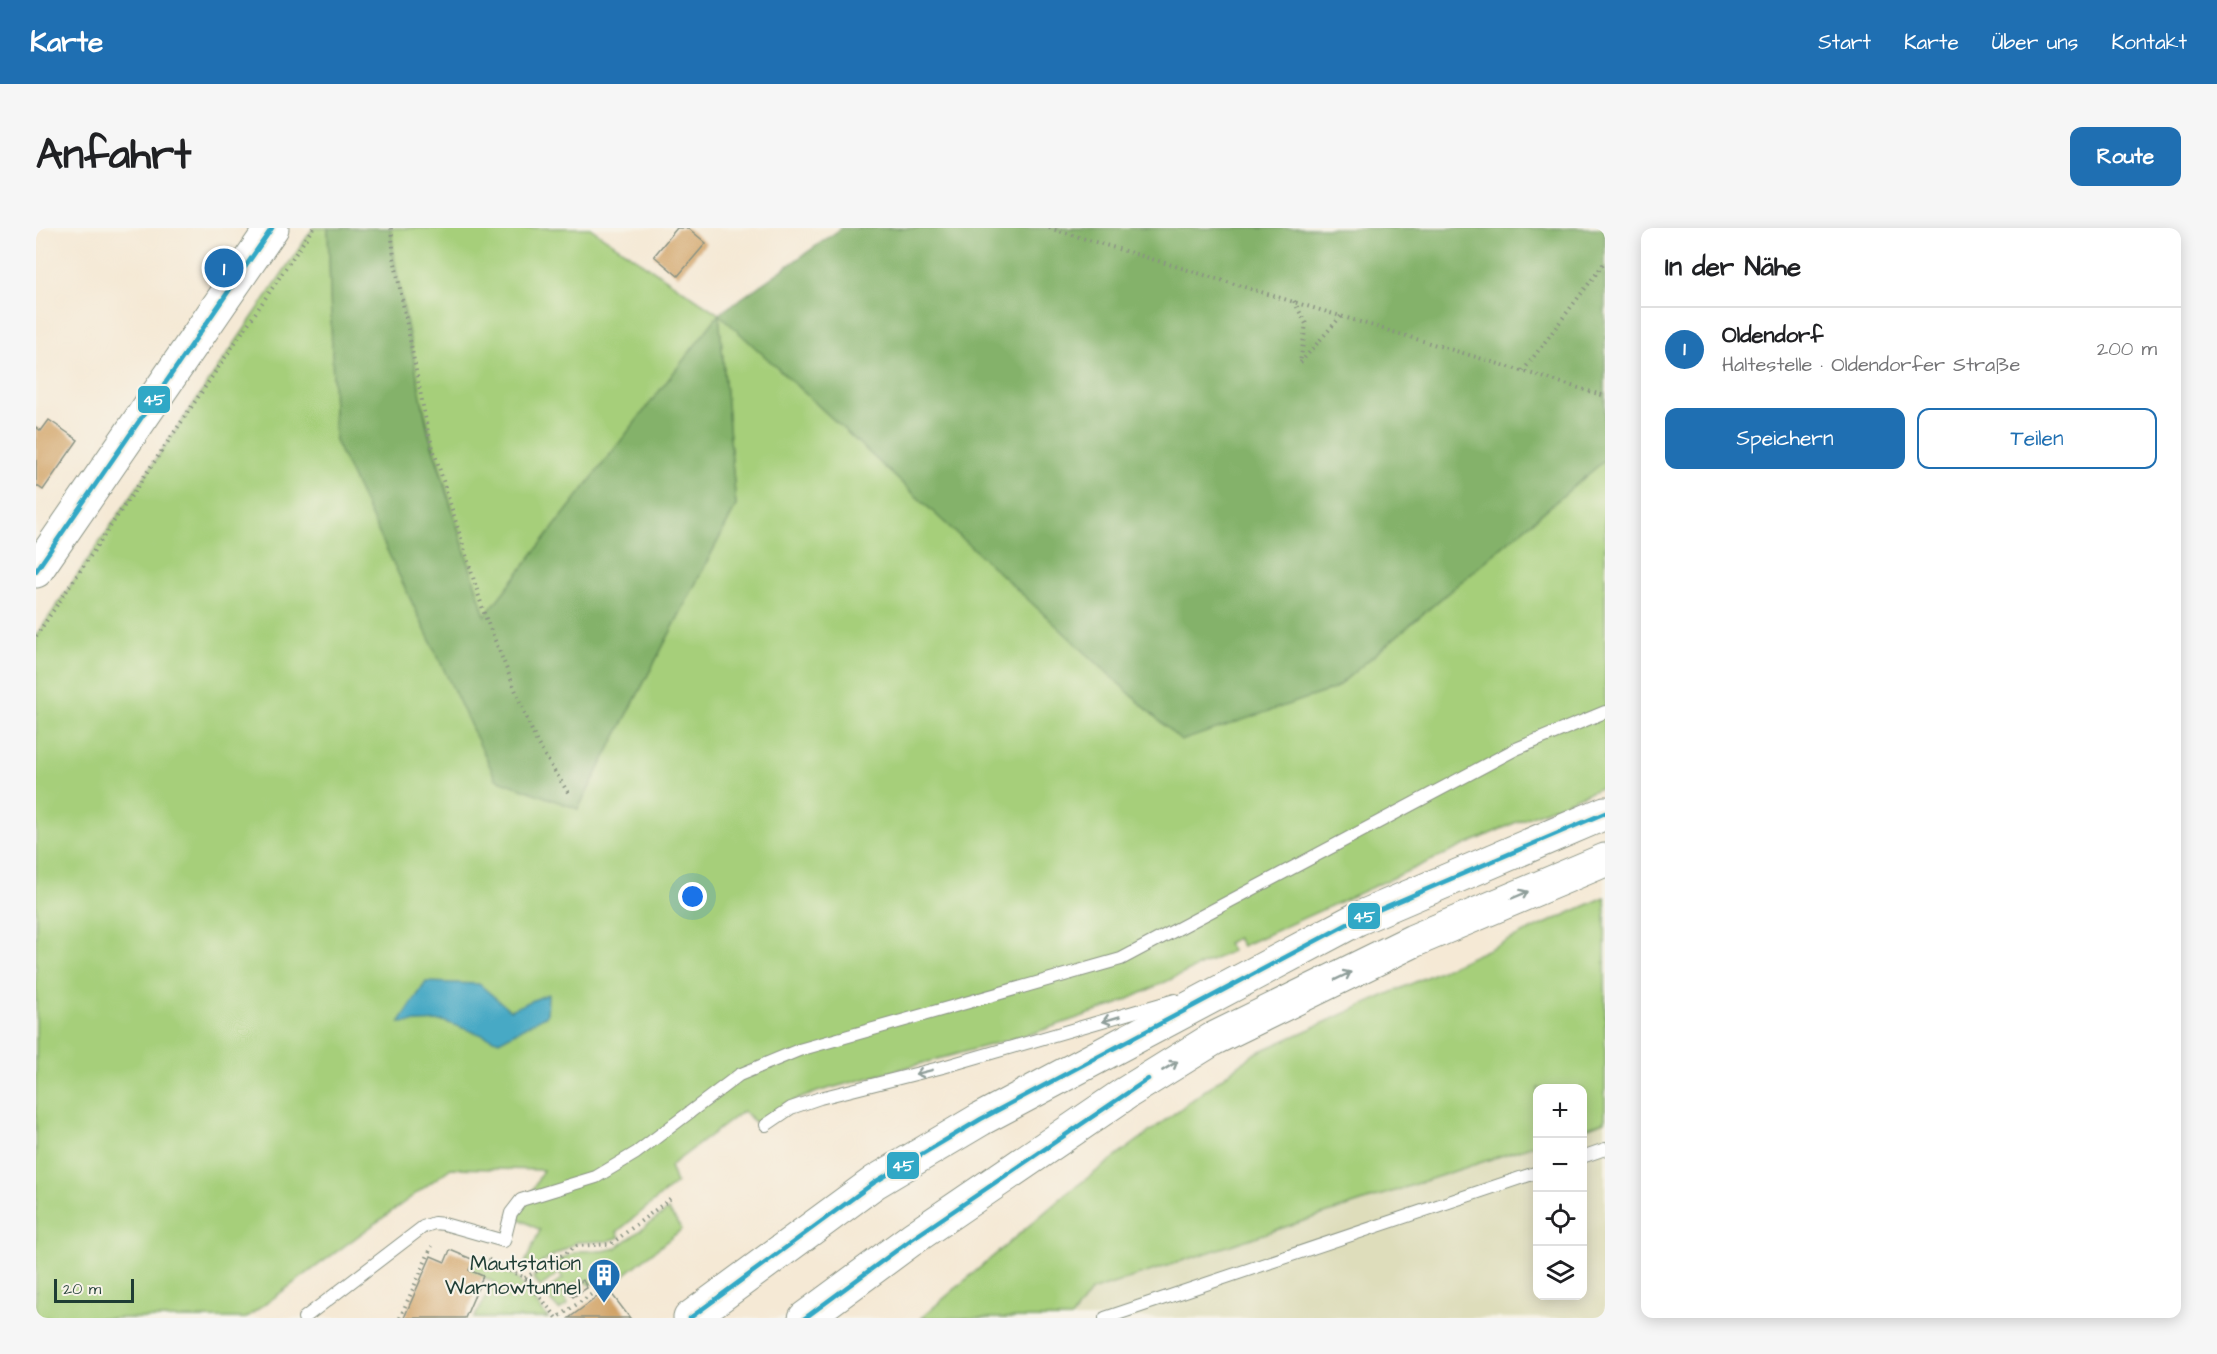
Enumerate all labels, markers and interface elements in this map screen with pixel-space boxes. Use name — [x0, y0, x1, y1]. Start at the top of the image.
text: Karte — [30, 23, 103, 62]
text: Start — [1818, 28, 1871, 57]
text: Karte — [1904, 28, 1959, 57]
text: Über uns — [1992, 28, 2078, 57]
text: Kontakt — [2111, 28, 2187, 57]
text: Anfahrt — [36, 127, 191, 185]
button: Route — [2070, 127, 2181, 186]
pin: 1 — [204, 246, 243, 291]
text: In der Nähe — [1665, 249, 1801, 285]
text: Oldendorf — [1722, 320, 1823, 351]
text: 1 — [1683, 335, 1686, 363]
text: 200 m — [2097, 335, 2157, 363]
text: Haltestelle · Oldendorfer Straße — [1722, 351, 2020, 379]
line badge: 45 — [137, 385, 171, 414]
text: 45 — [143, 389, 166, 411]
button: Speichern — [1665, 408, 1905, 469]
button: Teilen — [1917, 408, 2157, 469]
your location — [678, 882, 707, 911]
one-way arrow — [1511, 889, 1529, 900]
line badge: 45 — [1347, 902, 1381, 930]
text: 45 — [1353, 906, 1376, 928]
one-way arrow — [1333, 970, 1351, 982]
one-way arrow — [1102, 1014, 1121, 1025]
one-way arrow — [1161, 1059, 1178, 1071]
one-way arrow — [915, 1066, 934, 1078]
map controls — [1533, 1084, 1587, 1300]
button: + — [1533, 1084, 1587, 1138]
button: − — [1533, 1138, 1587, 1192]
line badge: 45 — [886, 1151, 920, 1180]
text: 45 — [892, 1155, 915, 1177]
button: locate — [1533, 1192, 1587, 1246]
button: layers — [1533, 1246, 1587, 1300]
place label: Mautstation Warnowtunnel — [445, 1249, 581, 1302]
building icon: Mautstation Warnowtunnel — [586, 1257, 622, 1304]
scale bar — [54, 1276, 134, 1304]
text: 20 m — [63, 1278, 101, 1300]

